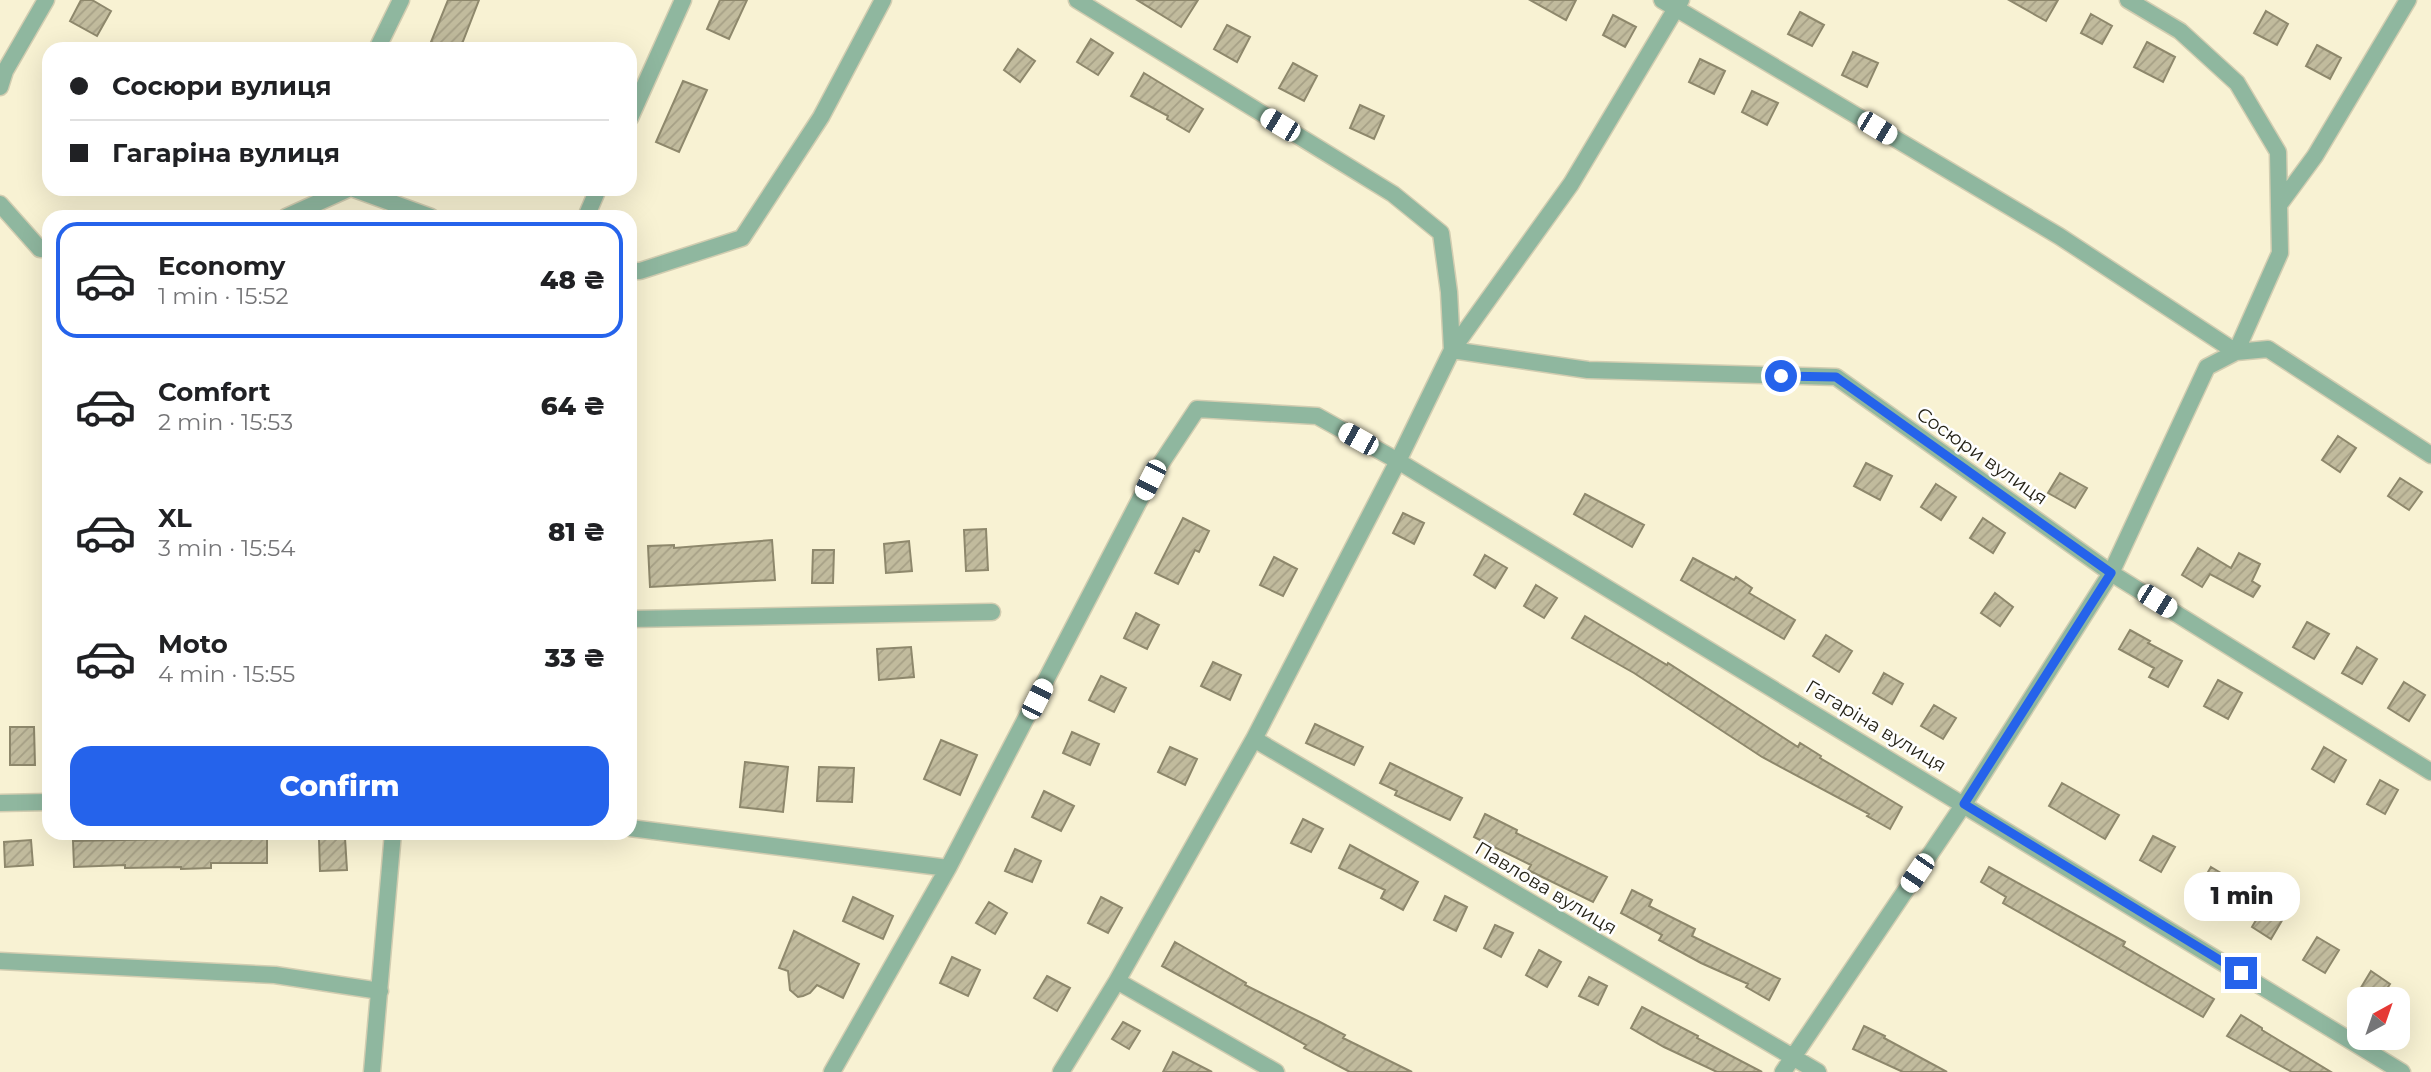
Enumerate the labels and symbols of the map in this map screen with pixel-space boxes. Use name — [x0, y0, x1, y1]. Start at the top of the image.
car — [1257, 105, 1304, 145]
car — [1854, 108, 1901, 148]
route start — [1765, 360, 1797, 392]
street label: Сосюри вулиця — [1912, 402, 2052, 510]
car — [1335, 420, 1382, 458]
car — [1132, 457, 1169, 503]
car — [2134, 581, 2181, 621]
street label: Гагаріна вулиця — [1802, 675, 1950, 777]
car — [1019, 676, 1056, 722]
street label: Павлова вулиця — [1471, 837, 1621, 939]
car — [1897, 850, 1938, 896]
callout: 1 min — [2183, 872, 2299, 920]
route end — [2225, 957, 2257, 989]
north arrow — [2347, 987, 2410, 1050]

